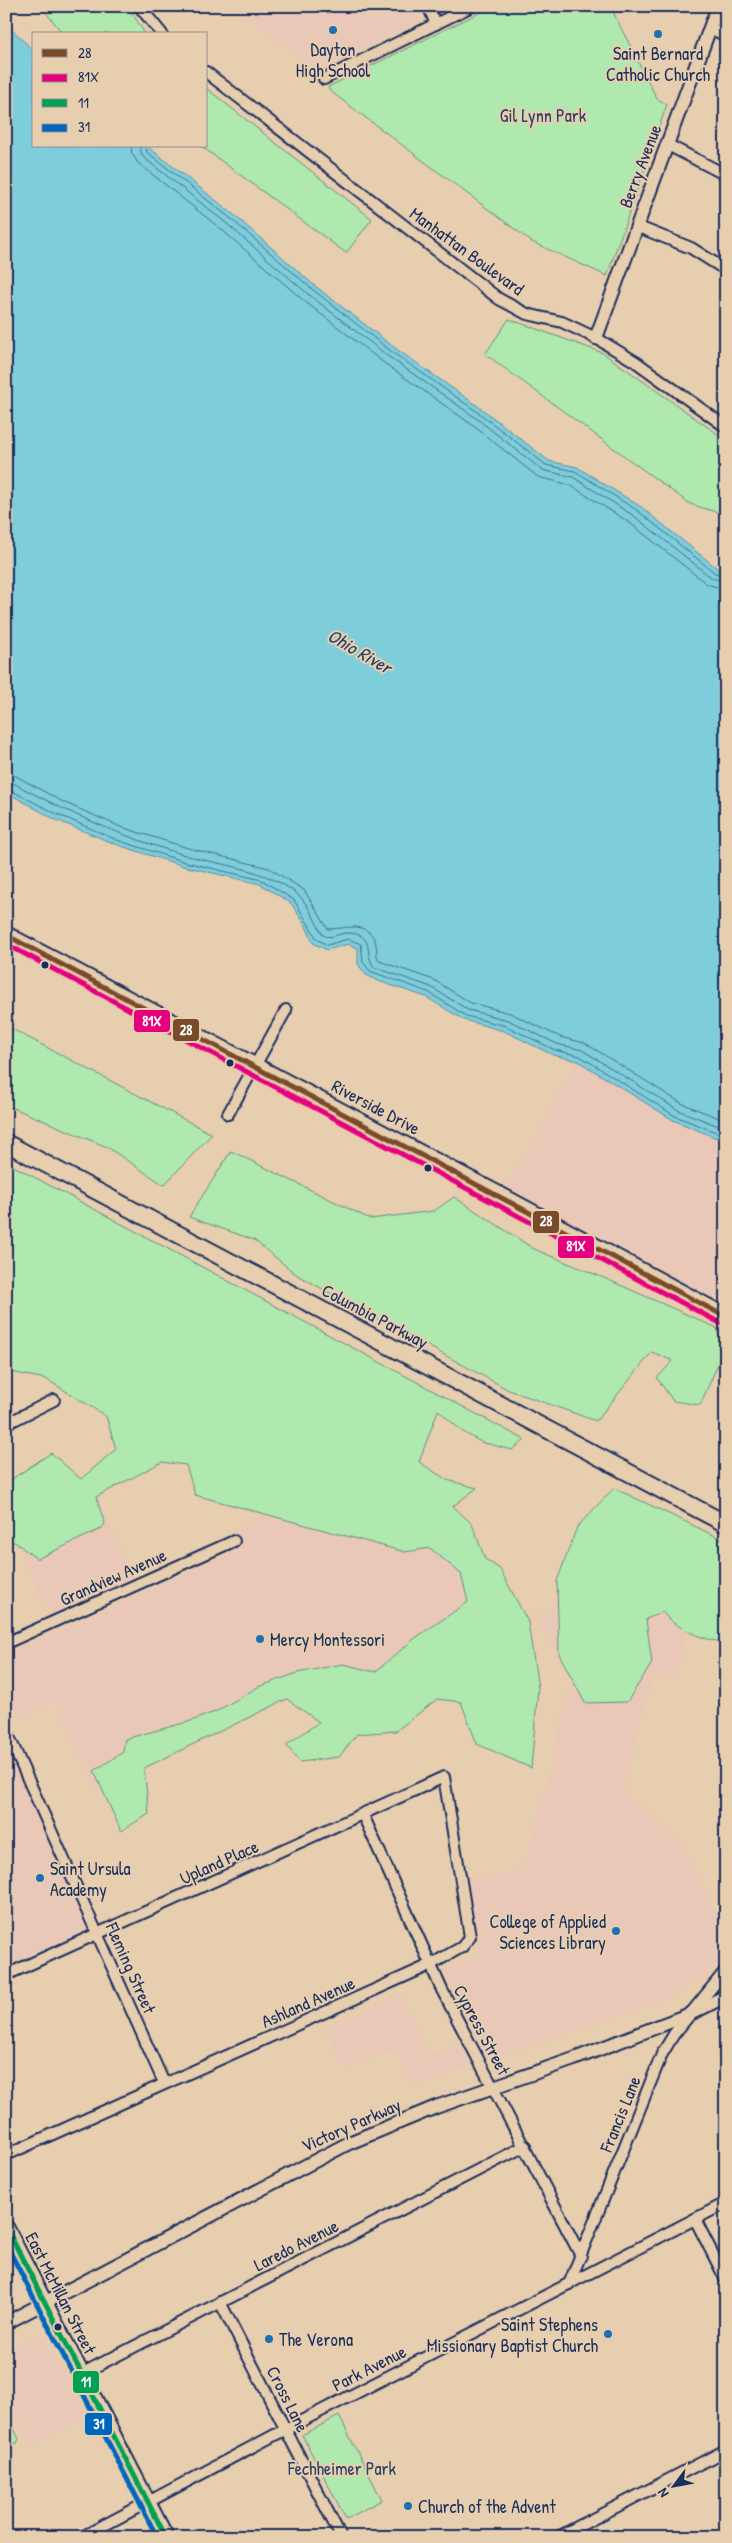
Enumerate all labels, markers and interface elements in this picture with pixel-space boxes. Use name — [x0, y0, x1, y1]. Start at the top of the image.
marker: Dayton High School — [327, 24, 339, 36]
marker: Saint Bernard Catholic Church — [652, 28, 664, 40]
legend — [32, 32, 208, 148]
place label: Dayton High School — [296, 37, 370, 83]
place label: Saint Bernard Catholic Church — [606, 41, 710, 87]
text: 28 — [78, 42, 92, 63]
text: 81X — [78, 66, 99, 87]
text: 11 — [78, 92, 89, 113]
park label: Gil Lynn Park — [500, 103, 587, 128]
text: 31 — [78, 116, 90, 137]
street label: Berry Avenue — [613, 121, 667, 211]
street label: Manhattan Boulevard — [405, 201, 529, 301]
water label: Ohio River — [323, 622, 399, 681]
unlabelled marker — [40, 960, 50, 970]
line badge: 81X — [133, 1009, 171, 1033]
text: 81X — [142, 1011, 162, 1030]
line badge: 28 — [172, 1018, 200, 1042]
text: 28 — [180, 1020, 192, 1039]
unlabelled marker — [225, 1058, 235, 1068]
street label: Riverside Drive — [327, 1073, 425, 1141]
unlabelled marker — [423, 1163, 433, 1173]
line badge: 28 — [532, 1210, 560, 1234]
text: 28 — [540, 1211, 552, 1230]
line badge: 81X — [557, 1235, 595, 1259]
text: 81X — [566, 1236, 586, 1255]
street label: Columbia Parkway — [317, 1277, 433, 1355]
street label: Grandview Avenue — [56, 1542, 170, 1612]
place label: Mercy Montessori — [270, 1627, 385, 1652]
marker: Mercy Montessori — [254, 1633, 266, 1645]
street label: Upland Place — [176, 1834, 262, 1890]
place label: Saint Ursula Academy — [50, 1856, 131, 1902]
marker: Saint Ursula Academy — [34, 1872, 46, 1884]
place label: College of Applied Sciences Library — [490, 1909, 606, 1955]
street label: Fleming Street — [99, 1918, 163, 2018]
marker: College of Applied Sciences Library — [610, 1925, 622, 1937]
street label: Ashland Avenue — [257, 1970, 359, 2034]
street label: Cypress Street — [448, 1980, 517, 2080]
street label: Francis Lane — [593, 2072, 647, 2157]
street label: Victory Parkway — [297, 2092, 405, 2158]
street label: Laredo Avenue — [249, 2213, 343, 2277]
street label: East McMillan Street — [20, 2228, 103, 2359]
place label: Saint Stephens Missionary Baptist Church — [427, 2312, 598, 2358]
unlabelled marker — [53, 2322, 63, 2332]
place label: The Verona — [279, 2327, 353, 2352]
marker: Saint Stephens Missionary Baptist Church — [602, 2328, 614, 2340]
marker: The Verona — [263, 2333, 275, 2345]
street label: Park Avenue — [328, 2339, 410, 2397]
street label: Cross Lane — [261, 2362, 315, 2436]
line badge: 11 — [72, 2370, 100, 2394]
text: 11 — [81, 2372, 91, 2391]
line badge: 31 — [84, 2412, 113, 2436]
text: 31 — [93, 2414, 105, 2433]
park label: Fechheimer Park — [287, 2456, 396, 2481]
north arrow — [650, 2460, 700, 2510]
text: N — [652, 2484, 673, 2501]
place label: Church of the Advent — [418, 2494, 556, 2519]
marker: Church of the Advent — [402, 2500, 414, 2512]

